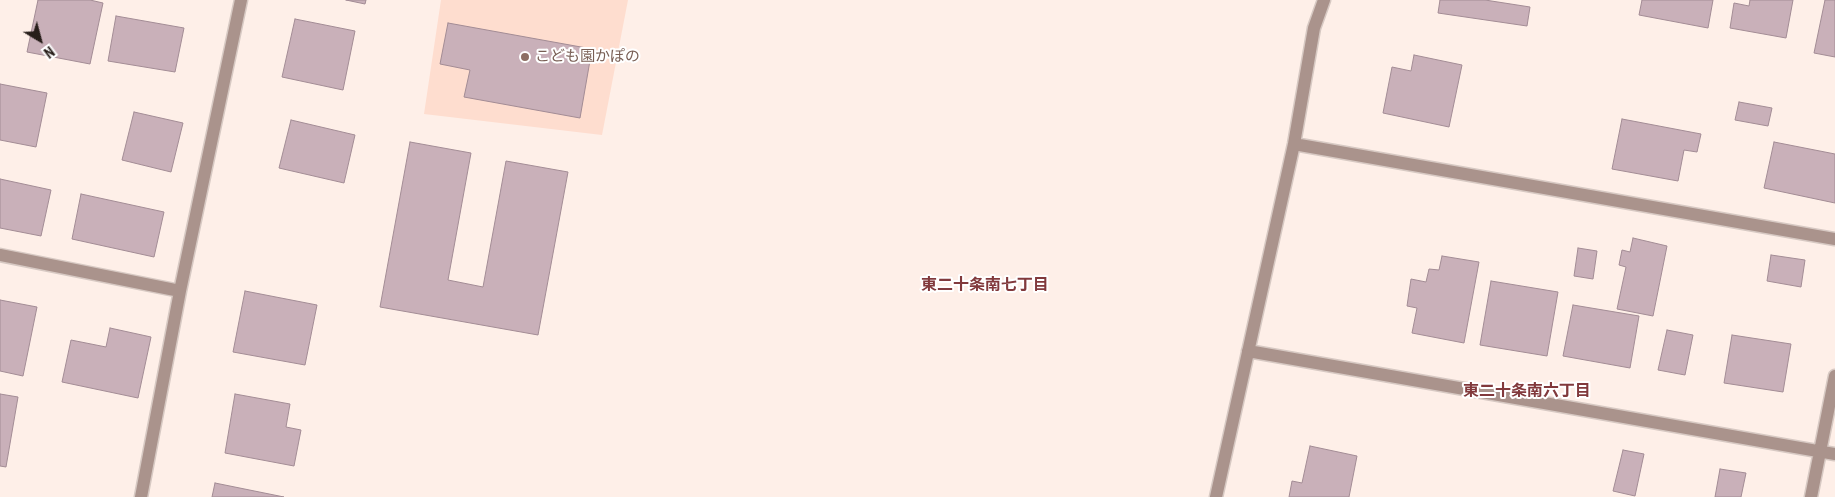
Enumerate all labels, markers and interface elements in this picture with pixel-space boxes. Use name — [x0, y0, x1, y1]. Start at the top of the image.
north arrow — [15, 15, 65, 65]
text: N — [41, 43, 57, 61]
place label: こども園かぽの — [535, 48, 640, 66]
marker: こども園かぽの — [519, 51, 531, 63]
district label: 東二十条南七丁目 — [921, 276, 1049, 296]
district label: 東二十条南六丁目 — [1463, 382, 1591, 402]

